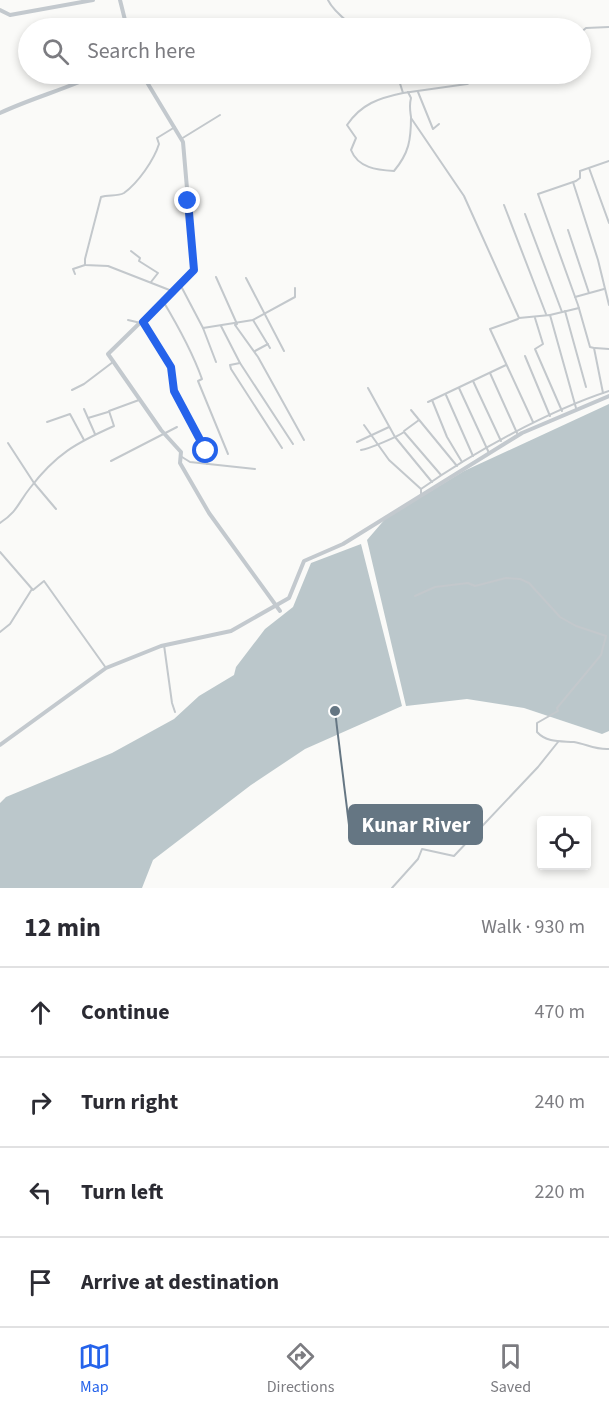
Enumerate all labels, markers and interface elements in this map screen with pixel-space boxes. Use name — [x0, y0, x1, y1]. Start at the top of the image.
search box — [18, 18, 591, 84]
icon: search — [39, 35, 72, 68]
text: Search here — [87, 35, 195, 67]
route end — [174, 187, 200, 213]
route start — [192, 437, 218, 463]
callout: Kunar River — [349, 805, 482, 844]
text: Kunar River — [362, 810, 471, 840]
map controls — [537, 816, 591, 870]
button: locate — [537, 816, 591, 870]
text: 12 min — [24, 909, 101, 946]
text: Walk · 930 m — [481, 913, 585, 941]
icon: ahead — [24, 996, 57, 1029]
text: Continue — [81, 996, 170, 1028]
text: 470 m — [535, 998, 585, 1026]
icon: right — [24, 1086, 57, 1119]
text: Turn right — [81, 1086, 178, 1118]
text: 240 m — [535, 1088, 585, 1116]
icon: left — [24, 1176, 57, 1209]
text: Turn left — [81, 1176, 163, 1208]
text: 220 m — [535, 1178, 585, 1206]
icon: arrive — [24, 1266, 57, 1299]
text: Arrive at destination — [81, 1266, 279, 1298]
tab: Map — [78, 1340, 111, 1398]
tab: Directions — [267, 1340, 334, 1398]
tab: Saved — [490, 1340, 531, 1398]

